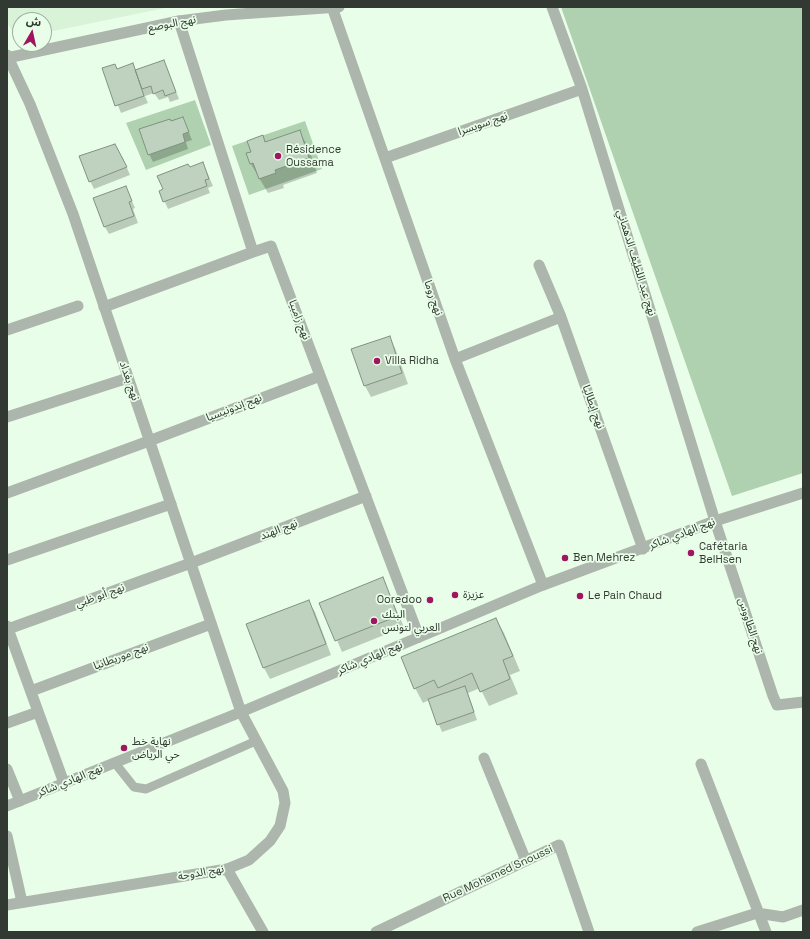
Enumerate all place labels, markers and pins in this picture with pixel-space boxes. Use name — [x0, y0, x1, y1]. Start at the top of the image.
place label: Résidence Oussama — [286, 143, 341, 169]
marker: Résidence Oussama — [273, 151, 283, 161]
place label: Villa Ridha — [385, 354, 439, 368]
marker: Villa Ridha — [372, 356, 382, 366]
place label: Cafétaria BelHsen — [699, 540, 747, 566]
marker: Cafétaria BelHsen — [686, 548, 696, 558]
place label: Ben Mehrez — [573, 551, 635, 565]
marker: Ben Mehrez — [560, 553, 570, 563]
place label: عزيزة — [463, 588, 484, 602]
place label: Le Pain Chaud — [588, 589, 662, 603]
marker: عزيزة — [450, 590, 460, 600]
marker: Le Pain Chaud — [575, 591, 585, 601]
place label: Ooredoo — [377, 593, 422, 607]
marker: Ooredoo — [425, 595, 435, 605]
place label: البنك العربي لتونس — [382, 608, 440, 634]
marker: البنك العربي لتونس — [369, 616, 379, 626]
place label: نهاية خط حي الرياض — [132, 735, 180, 761]
marker: نهاية خط حي الرياض — [119, 743, 129, 753]

